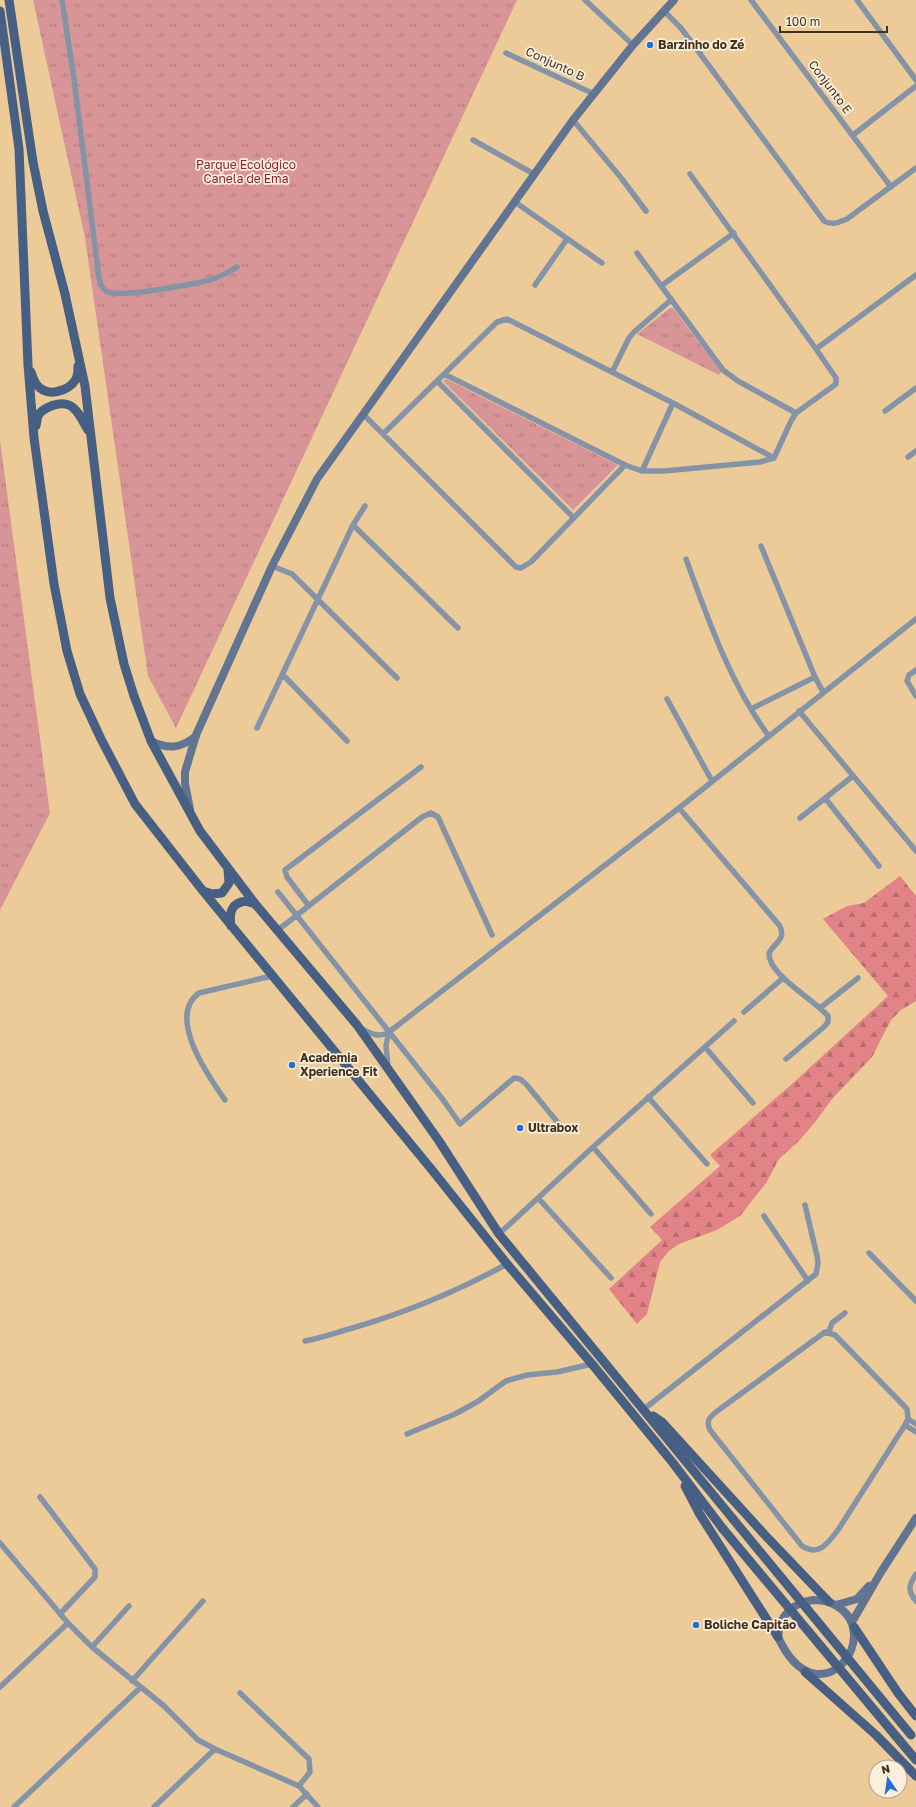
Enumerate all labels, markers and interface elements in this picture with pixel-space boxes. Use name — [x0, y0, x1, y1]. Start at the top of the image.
scale bar — [780, 8, 887, 34]
text: 100 m — [786, 14, 820, 29]
place label: Barzinho do Zé — [658, 37, 744, 52]
marker: Barzinho do Zé — [645, 40, 655, 50]
street label: Conjunto B — [523, 43, 587, 84]
street label: Conjunto E — [806, 57, 855, 116]
park label: Parque Ecológico Canela de Ema — [196, 157, 296, 186]
place label: Academia Xperience Fit — [300, 1050, 378, 1079]
marker: Academia Xperience Fit — [287, 1060, 297, 1070]
place label: Ultrabox — [528, 1120, 578, 1135]
marker: Ultrabox — [515, 1123, 525, 1133]
place label: Boliche Capitão — [704, 1617, 796, 1632]
marker: Boliche Capitão — [691, 1620, 701, 1630]
north arrow — [868, 1759, 908, 1799]
text: N — [880, 1761, 891, 1776]

